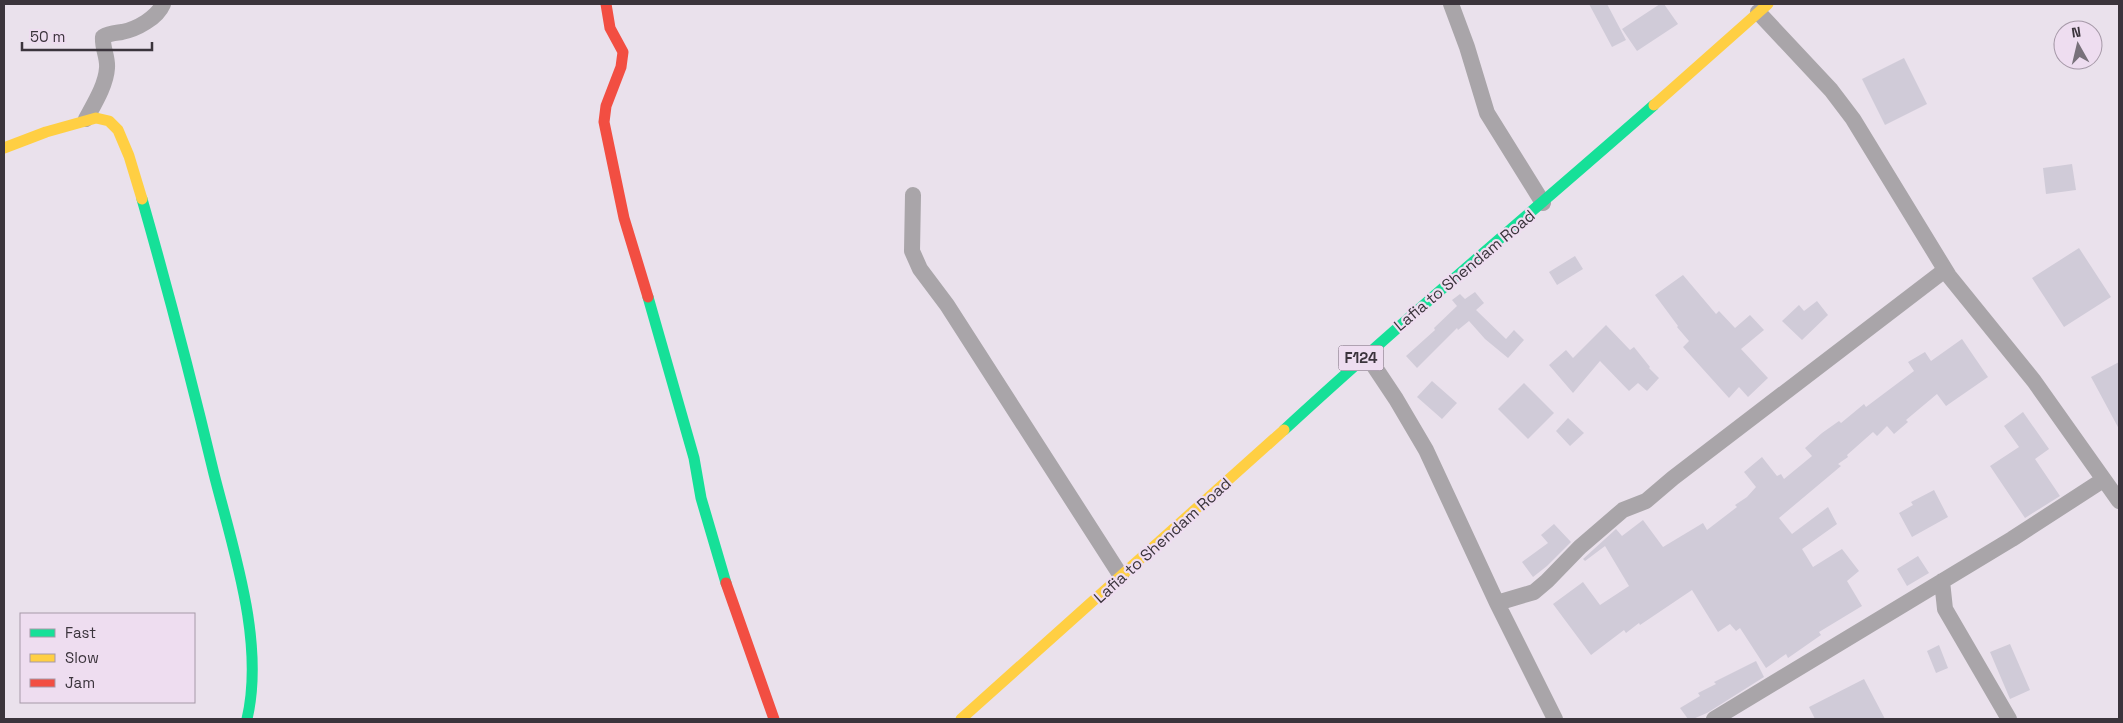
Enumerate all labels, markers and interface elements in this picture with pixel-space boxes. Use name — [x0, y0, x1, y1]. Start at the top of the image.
scale bar — [22, 20, 152, 52]
north arrow — [2053, 20, 2103, 70]
text: N — [2070, 23, 2082, 42]
text: 50 m — [30, 27, 65, 46]
street label: Lafia to Shendam Road — [1389, 205, 1539, 336]
road number: F124 — [1338, 346, 1384, 370]
street label: Lafia to Shendam Road — [1089, 473, 1235, 608]
legend — [20, 613, 195, 703]
text: Fast — [65, 623, 96, 642]
text: Slow — [65, 648, 99, 667]
text: Jam — [65, 673, 95, 692]

